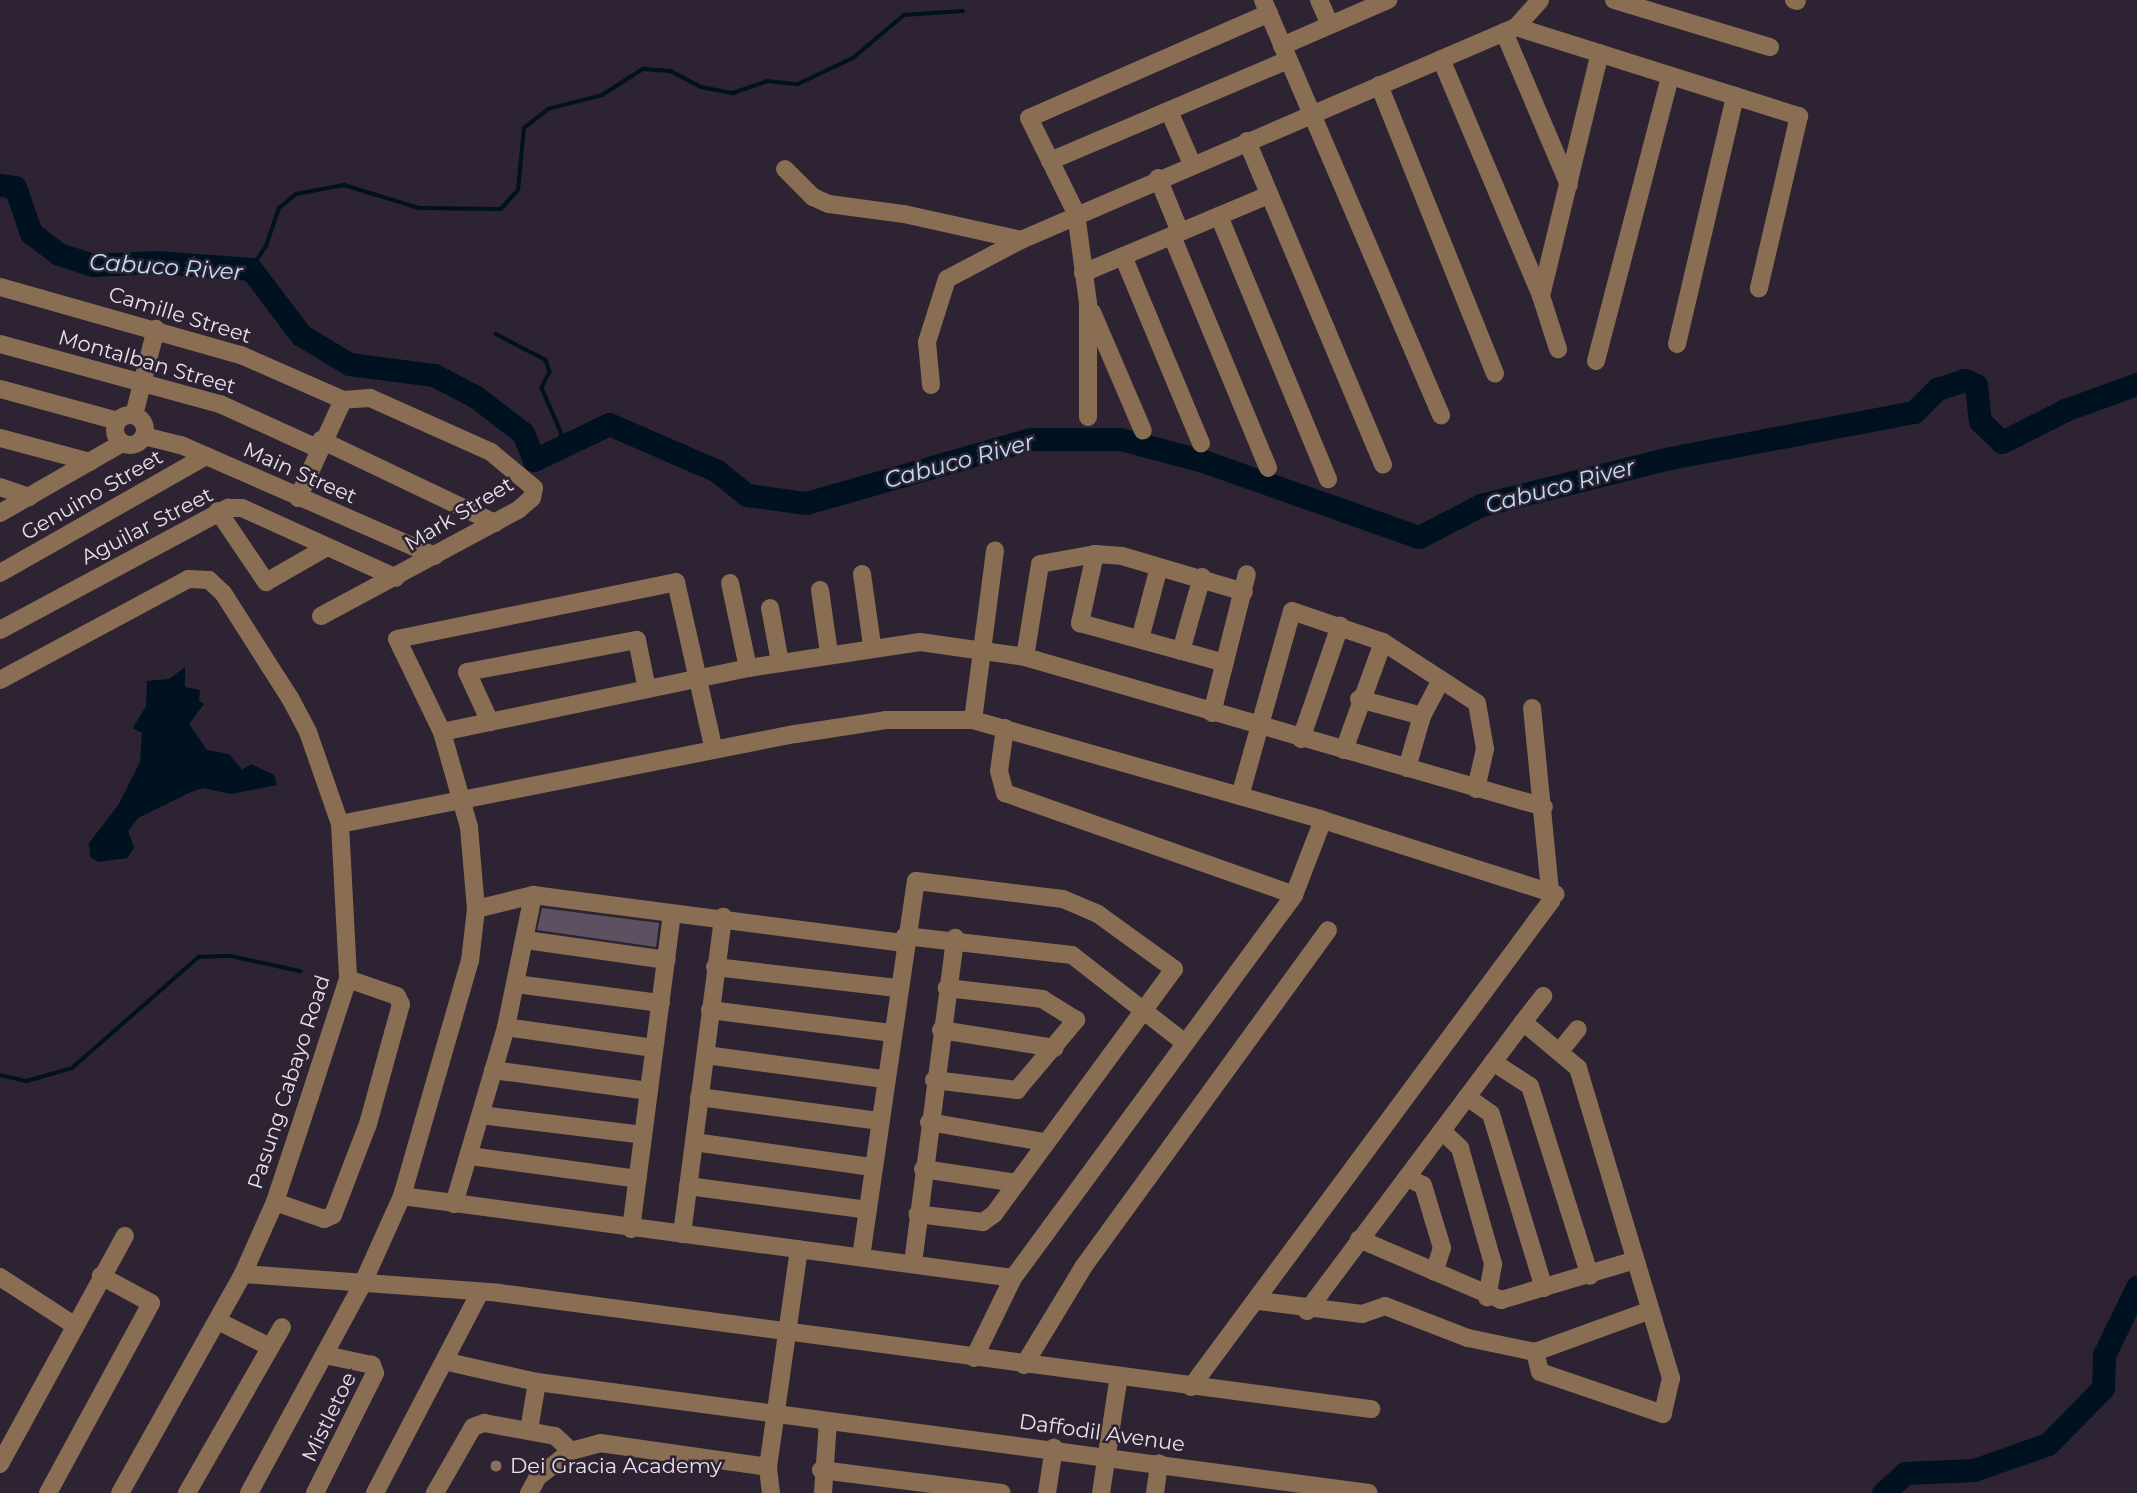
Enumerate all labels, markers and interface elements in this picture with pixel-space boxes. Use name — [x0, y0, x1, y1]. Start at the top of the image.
water label: Cabuco River — [88, 248, 244, 286]
street label: Camille Street — [106, 281, 254, 349]
street label: Montalban Street — [55, 325, 239, 399]
water label: Cabuco River — [881, 428, 1037, 494]
street label: Main Street — [239, 437, 361, 509]
street label: Genuino Street — [17, 444, 167, 546]
water label: Cabuco River — [1482, 453, 1638, 519]
street label: Mark Street — [400, 472, 518, 556]
street label: Aguilar Street — [77, 482, 217, 570]
street label: Pasung Cabayo Road — [242, 972, 336, 1192]
street label: Mistletoe — [296, 1368, 362, 1466]
street label: Daffodil Avenue — [1017, 1409, 1187, 1457]
place label: Dei Gracia Academy — [510, 1453, 722, 1479]
marker: Dei Gracia Academy — [488, 1458, 504, 1474]

